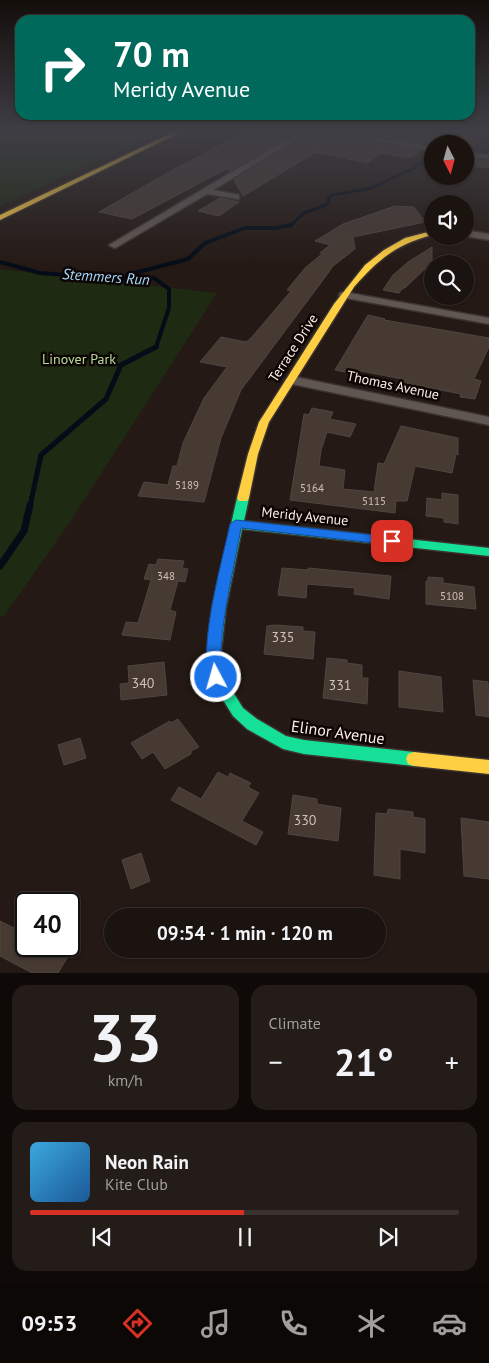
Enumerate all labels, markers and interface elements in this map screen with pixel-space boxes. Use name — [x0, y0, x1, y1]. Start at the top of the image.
text: 70 m — [113, 31, 190, 77]
icon: right — [30, 35, 95, 100]
text: Meridy Avenue — [113, 75, 250, 103]
north arrow — [424, 135, 474, 185]
map controls — [424, 135, 474, 305]
button: sound — [424, 195, 474, 245]
button: search — [424, 255, 474, 305]
water label: Stemmers Run — [62, 264, 151, 289]
street label: Terrace Drive — [264, 310, 322, 386]
park label: Linover Park — [42, 350, 116, 368]
street label: Thomas Avenue — [345, 366, 441, 404]
house number: 5189 — [175, 478, 199, 492]
house number: 5164 — [300, 481, 324, 495]
house number: 5115 — [362, 494, 386, 508]
street label: Meridy Avenue — [261, 502, 349, 530]
pin — [371, 520, 413, 562]
icon: arrive — [378, 527, 406, 555]
house number: 348 — [157, 569, 175, 583]
house number: 5108 — [440, 589, 464, 603]
house number: 335 — [272, 628, 294, 646]
position arrow — [189, 650, 241, 702]
house number: 340 — [132, 674, 155, 692]
house number: 331 — [329, 676, 351, 694]
street label: Elinor Avenue — [290, 716, 386, 748]
house number: 330 — [294, 811, 317, 829]
speed limit sign: 40 — [15, 892, 80, 957]
text: 09:54 · 1 min · 120 m — [157, 921, 333, 945]
text: 33 — [88, 995, 162, 1079]
text: Climate — [269, 1013, 321, 1033]
text: 21° — [334, 1037, 394, 1086]
text: − — [269, 1043, 283, 1080]
text: + — [445, 1043, 459, 1080]
text: km/h — [108, 1070, 143, 1090]
text: Neon Rain — [105, 1150, 189, 1174]
text: Kite Club — [105, 1174, 168, 1194]
icon: previous — [88, 1223, 116, 1251]
icon: pause — [231, 1223, 259, 1251]
icon: next — [374, 1223, 402, 1251]
icon: directions — [120, 1306, 155, 1341]
icon: music — [198, 1306, 233, 1341]
icon: phone — [276, 1306, 311, 1341]
icon: climate — [354, 1306, 389, 1341]
icon: car — [432, 1306, 467, 1341]
text: 09:53 — [22, 1309, 77, 1337]

